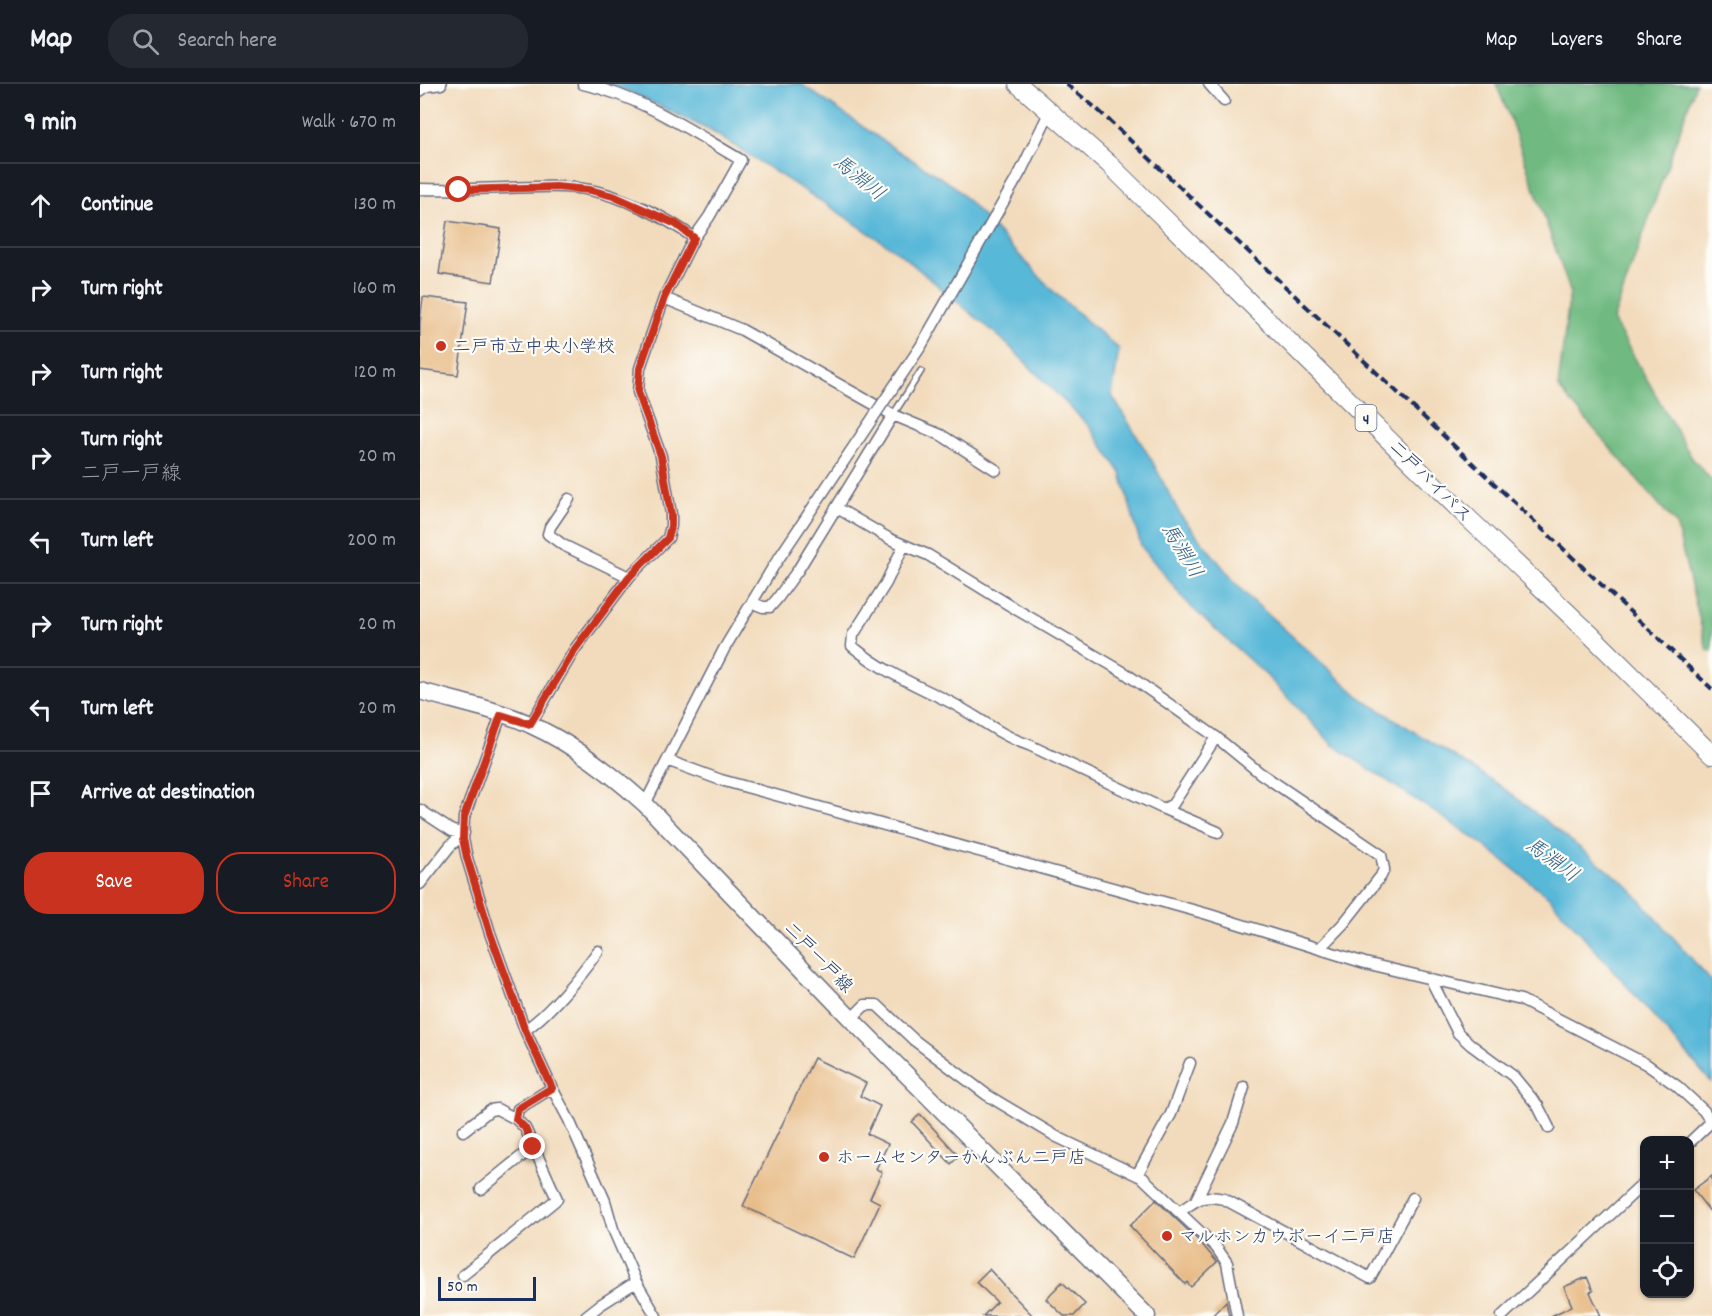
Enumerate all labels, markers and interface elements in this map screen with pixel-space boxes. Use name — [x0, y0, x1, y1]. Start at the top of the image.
search box — [108, 14, 528, 68]
text: Map — [30, 21, 72, 61]
icon: search — [129, 25, 162, 58]
text: Search here — [177, 26, 277, 57]
text: Map — [1486, 26, 1517, 56]
text: Layers — [1550, 26, 1603, 56]
text: Share — [1636, 26, 1682, 56]
text: 9 min — [24, 105, 77, 142]
text: Walk · 670 m — [302, 109, 396, 137]
water label: 馬淵川 — [826, 150, 890, 209]
route start — [445, 176, 471, 202]
icon: ahead — [24, 189, 57, 222]
text: Continue — [81, 190, 153, 221]
text: 130 m — [354, 191, 396, 219]
icon: right — [24, 273, 57, 306]
text: Turn right — [81, 274, 163, 305]
text: 160 m — [353, 275, 396, 303]
place label: 二戸市立中央小学校 — [453, 336, 615, 361]
marker: 二戸市立中央小学校 — [434, 339, 448, 353]
icon: right — [24, 357, 57, 390]
text: Turn right — [81, 358, 163, 389]
text: 120 m — [354, 359, 396, 387]
road number: 4 — [1356, 405, 1376, 431]
text: Turn right — [81, 425, 163, 456]
street label: 二戸バイパス — [1382, 436, 1476, 530]
icon: right — [24, 441, 57, 474]
text: 20 m — [358, 443, 396, 471]
text: 二戸一戸線 — [81, 461, 181, 489]
water label: 馬淵川 — [1153, 519, 1208, 584]
icon: left — [24, 525, 57, 558]
text: Turn left — [81, 526, 153, 557]
text: 200 m — [347, 527, 396, 555]
icon: right — [24, 609, 57, 642]
text: Turn right — [81, 610, 163, 641]
text: 20 m — [358, 611, 396, 639]
icon: left — [24, 693, 57, 726]
text: Turn left — [81, 694, 153, 725]
text: 20 m — [358, 695, 396, 723]
icon: arrive — [24, 777, 57, 810]
text: Arrive at destination — [81, 778, 255, 809]
water label: 馬淵川 — [1519, 832, 1584, 890]
button: Save — [24, 852, 204, 914]
button: Share — [216, 852, 396, 914]
street label: 二戸一戸線 — [777, 918, 857, 1000]
route end — [519, 1133, 545, 1159]
map controls — [1640, 1136, 1694, 1298]
button: + — [1640, 1136, 1694, 1190]
place label: ホームセンターかんぶん二戸店 — [836, 1147, 1086, 1172]
marker: ホームセンターかんぶん二戸店 — [817, 1150, 831, 1164]
button: − — [1640, 1190, 1694, 1244]
place label: マルホンカウボーイ二戸店 — [1179, 1226, 1395, 1251]
marker: マルホンカウボーイ二戸店 — [1160, 1229, 1174, 1243]
button: locate — [1640, 1244, 1694, 1298]
scale bar — [438, 1274, 536, 1302]
text: 50 m — [447, 1276, 478, 1299]

